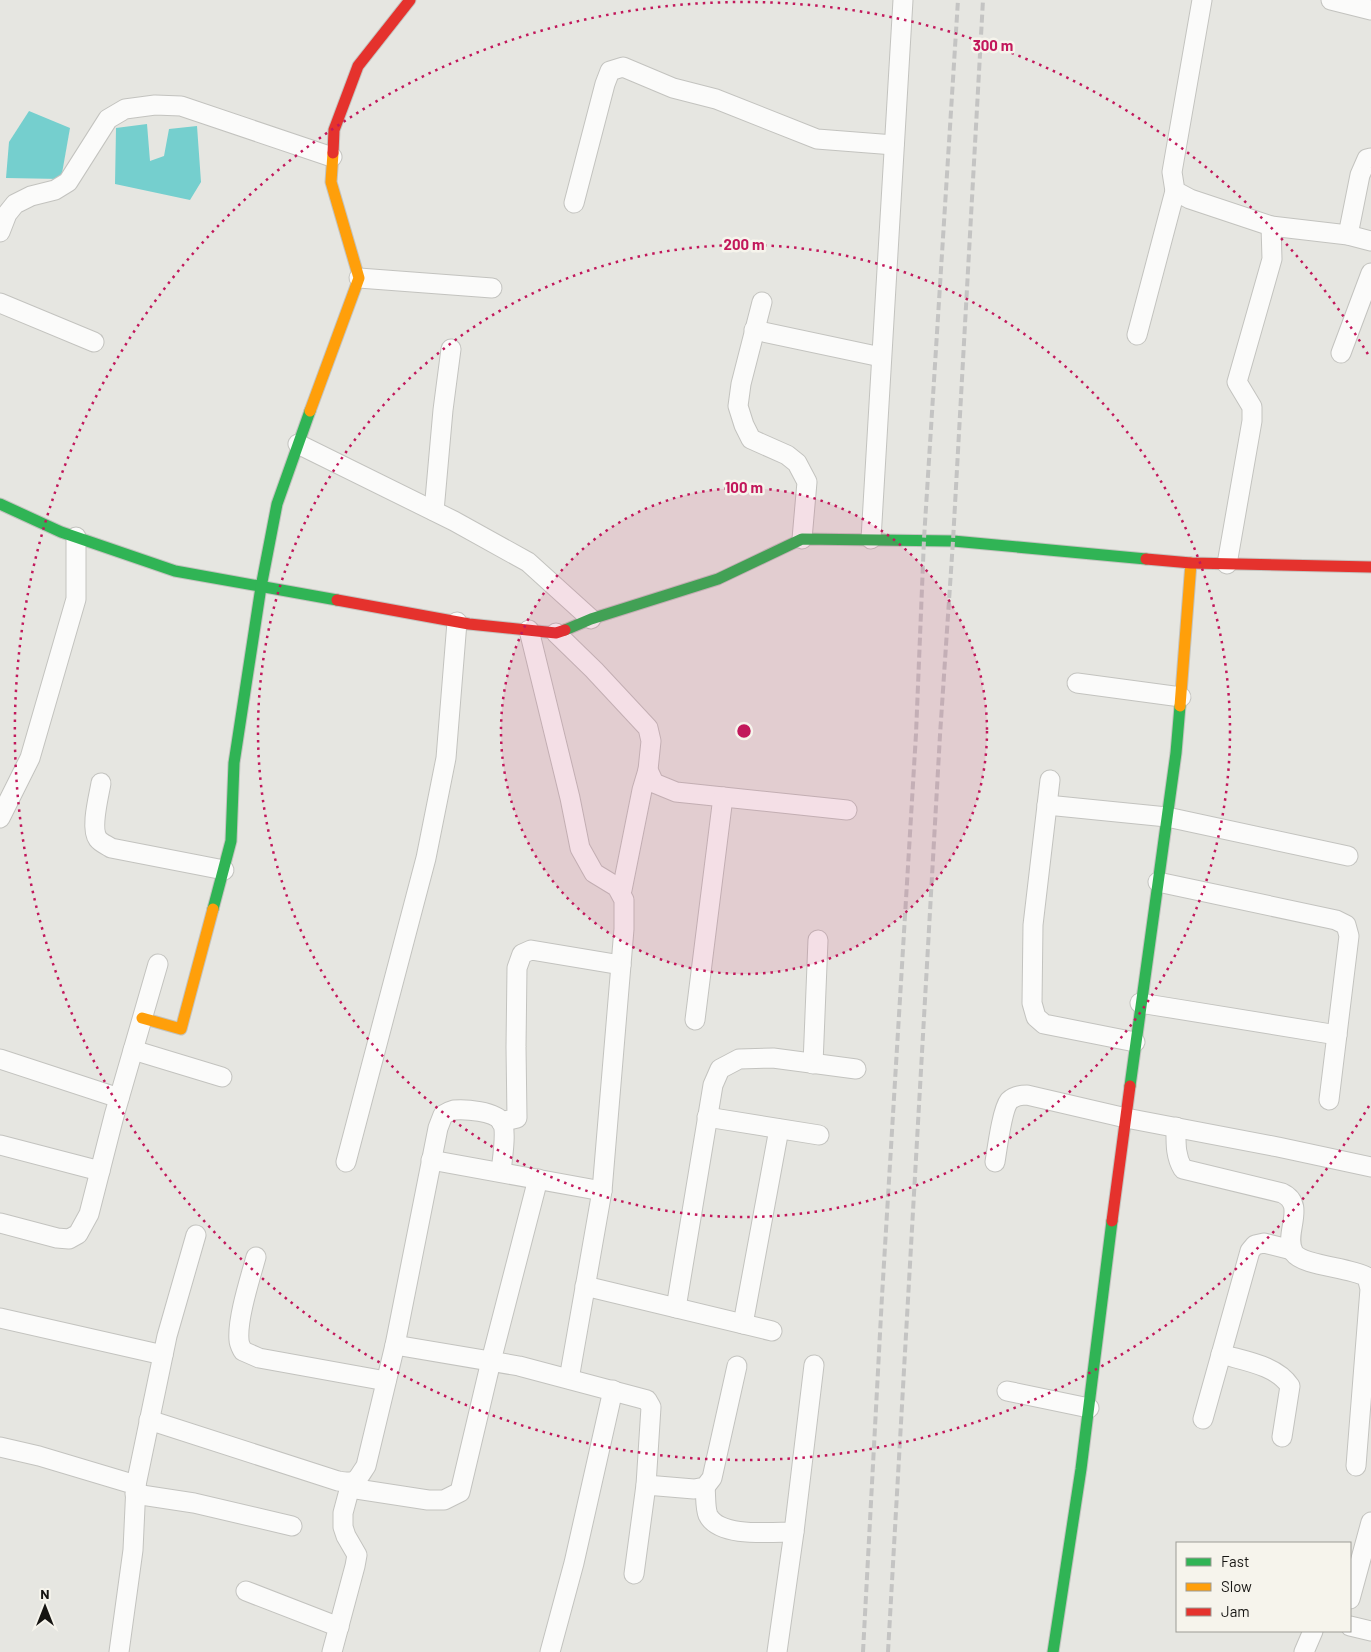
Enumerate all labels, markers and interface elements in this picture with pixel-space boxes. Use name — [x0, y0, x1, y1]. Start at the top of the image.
text: 300 m — [973, 36, 1013, 54]
text: 200 m — [723, 235, 765, 253]
text: 100 m — [725, 478, 763, 496]
centre of rings — [735, 722, 753, 740]
legend — [1176, 1542, 1351, 1632]
text: Fast — [1221, 1552, 1249, 1570]
text: Slow — [1221, 1577, 1252, 1595]
north arrow — [20, 1582, 70, 1632]
text: N — [40, 1585, 50, 1602]
text: Jam — [1221, 1602, 1250, 1620]

